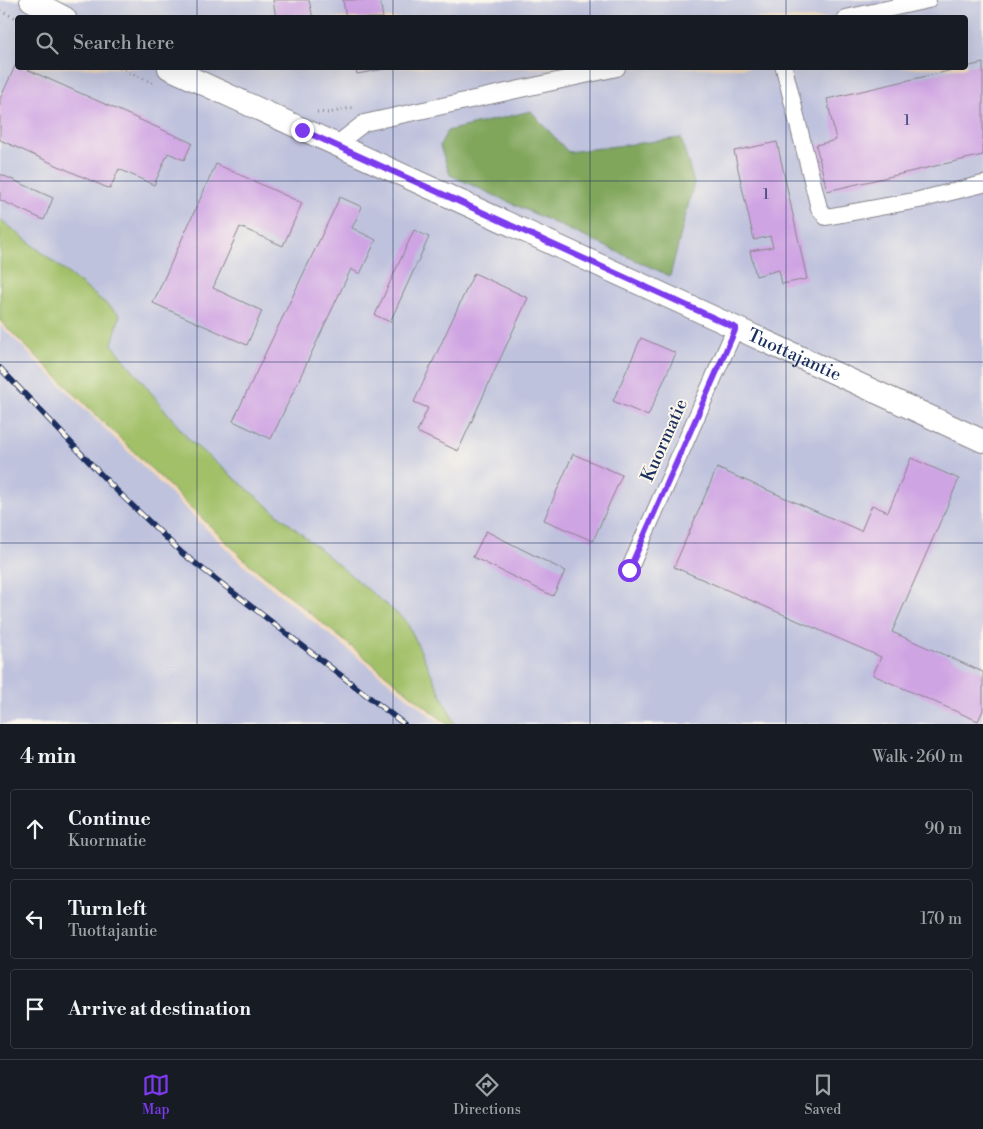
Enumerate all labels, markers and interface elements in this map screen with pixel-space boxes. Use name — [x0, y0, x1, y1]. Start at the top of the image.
search box — [15, 15, 968, 70]
icon: search — [33, 29, 61, 57]
text: Search here — [73, 31, 174, 55]
house number: 1 — [904, 111, 911, 130]
route end — [291, 119, 314, 142]
house number: 1 — [763, 185, 770, 204]
street label: Tuottajantie — [744, 324, 845, 386]
street label: Kuormatie — [636, 395, 693, 485]
route start — [618, 559, 641, 582]
text: 4 min — [20, 744, 76, 770]
text: Walk · 260 m — [872, 747, 963, 767]
text: Continue — [68, 807, 151, 831]
icon: ahead — [21, 815, 49, 843]
text: 90 m — [924, 819, 962, 839]
text: Kuormatie — [68, 831, 146, 851]
text: Turn left — [68, 897, 147, 921]
icon: left — [21, 905, 49, 933]
text: 170 m — [920, 909, 962, 929]
text: Tuottajantie — [68, 921, 157, 941]
icon: arrive — [21, 995, 49, 1023]
text: Arrive at destination — [68, 997, 251, 1021]
tab: Map — [142, 1071, 170, 1119]
tab: Directions — [453, 1071, 521, 1119]
tab: Saved — [804, 1071, 841, 1119]

